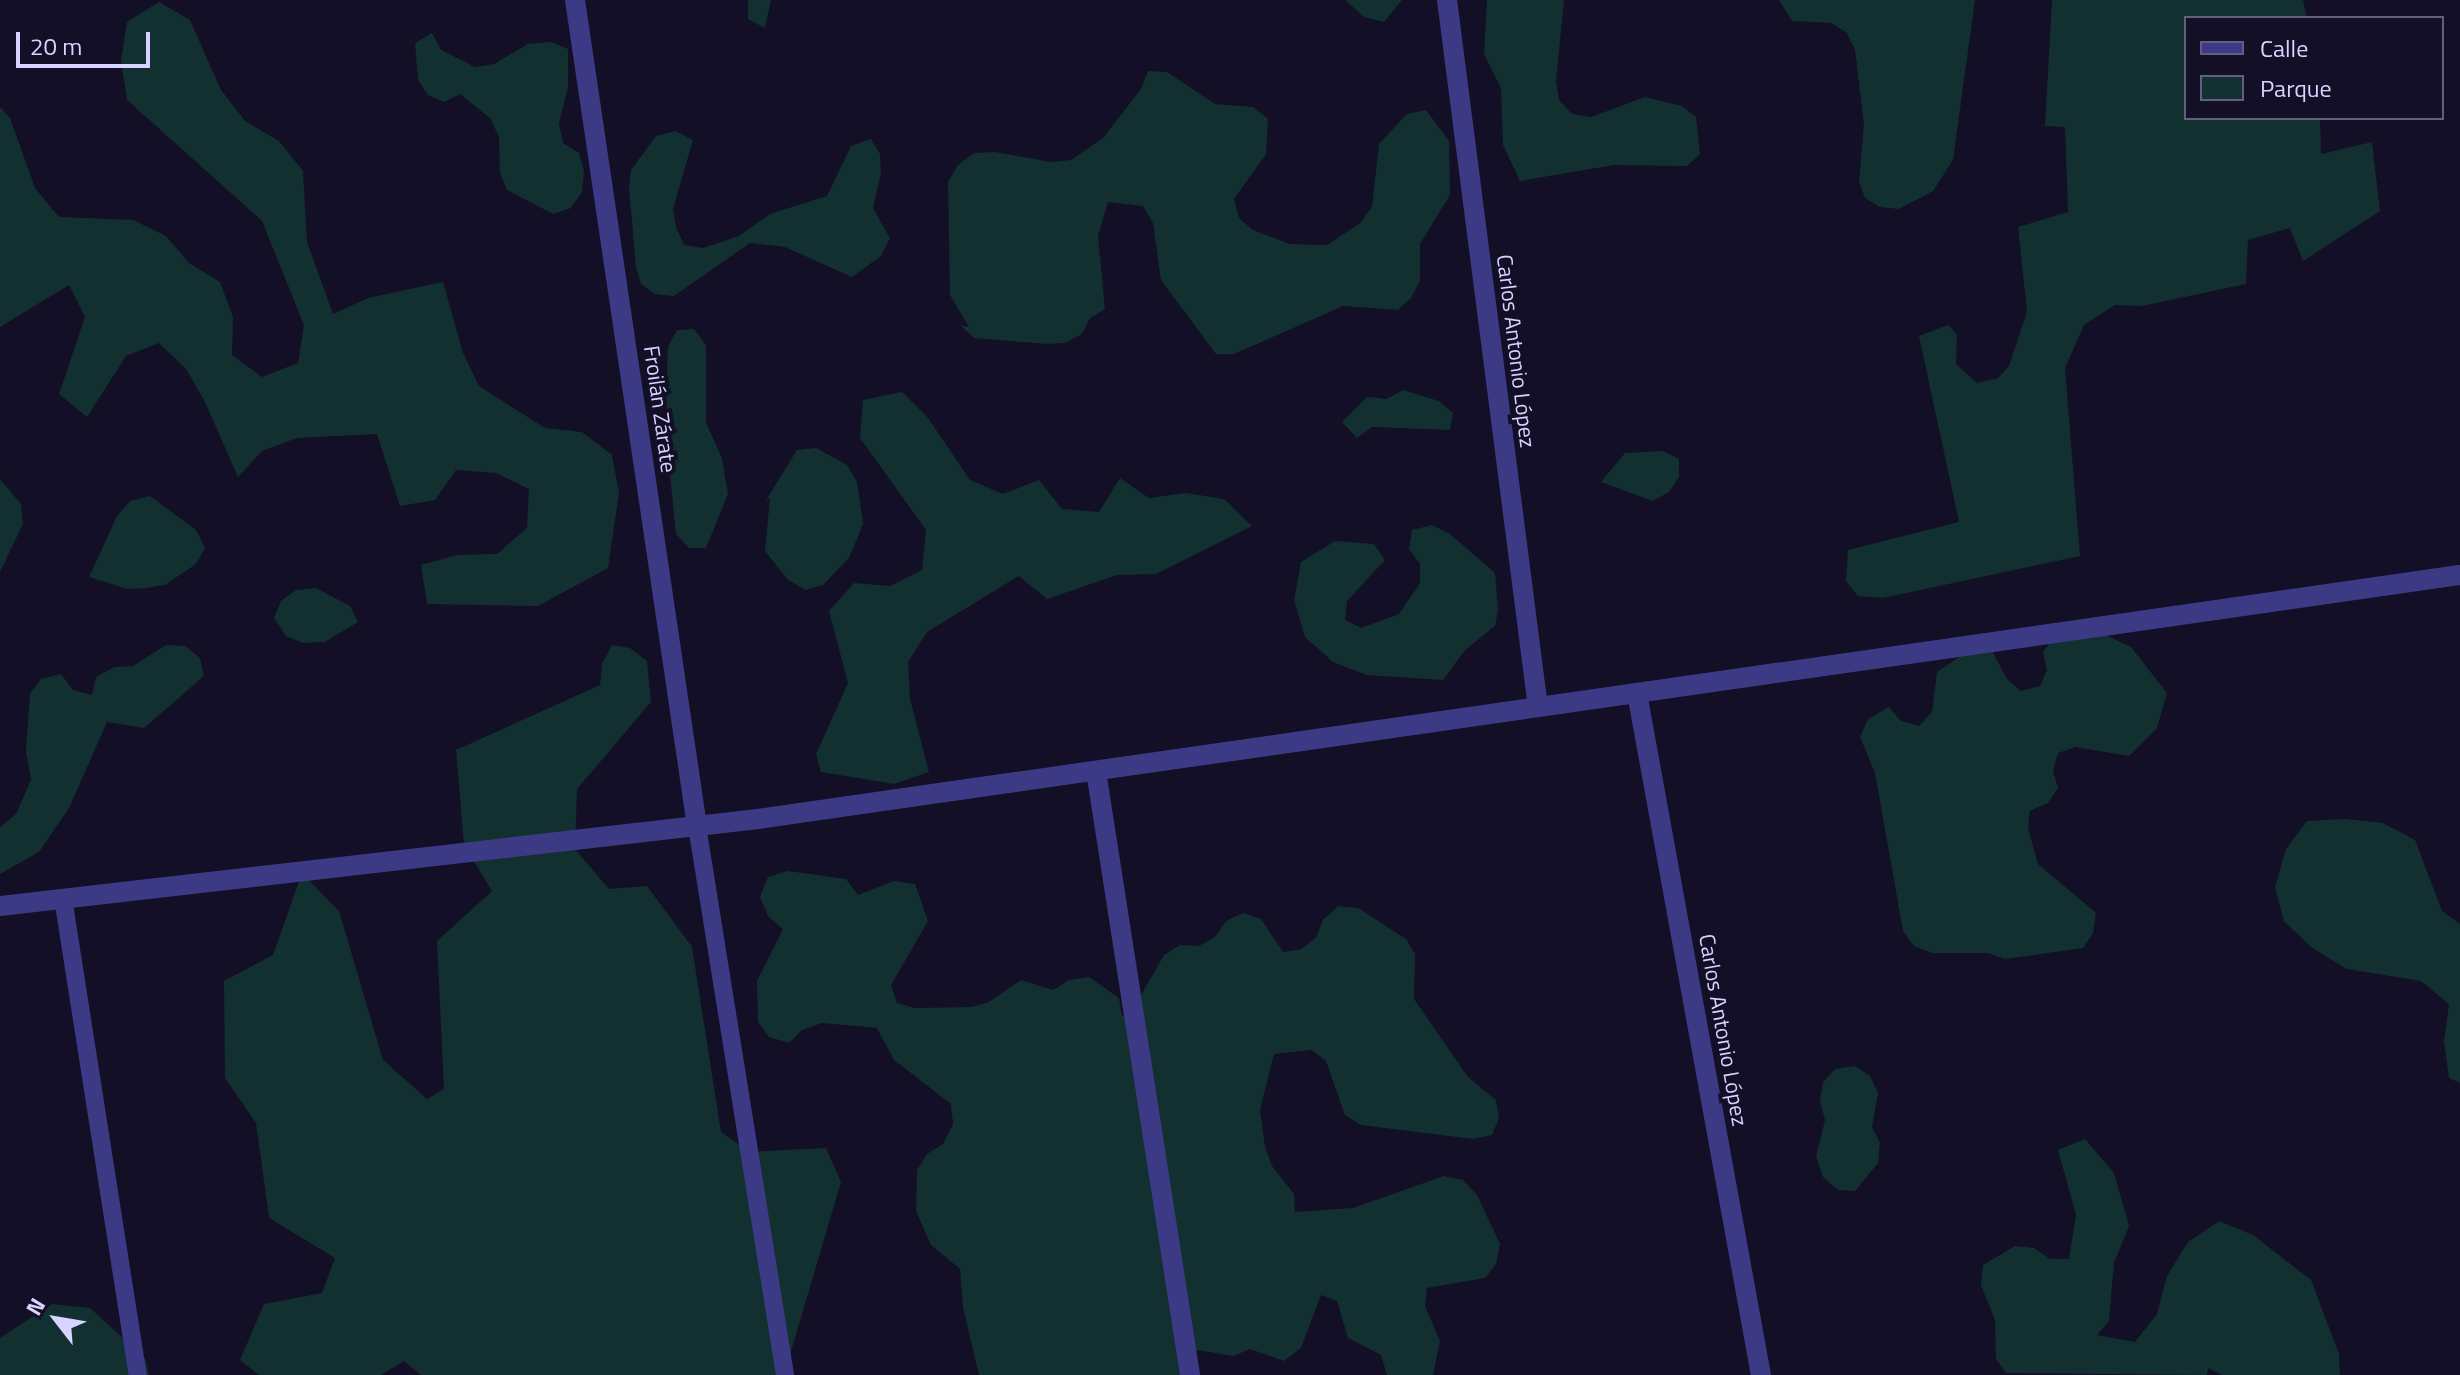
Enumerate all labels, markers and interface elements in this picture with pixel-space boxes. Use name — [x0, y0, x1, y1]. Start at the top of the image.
scale bar — [20, 16, 154, 66]
legend — [2184, 16, 2444, 120]
text: 20 m — [30, 28, 82, 64]
text: Calle — [2260, 30, 2308, 66]
text: Parque — [2260, 70, 2332, 106]
street label: Carlos Antonio López — [1491, 253, 1541, 449]
street label: Froilán Zárate — [638, 344, 682, 474]
street label: Carlos Antonio López — [1693, 932, 1753, 1128]
north arrow — [16, 1279, 96, 1359]
text: N — [17, 1291, 54, 1322]

